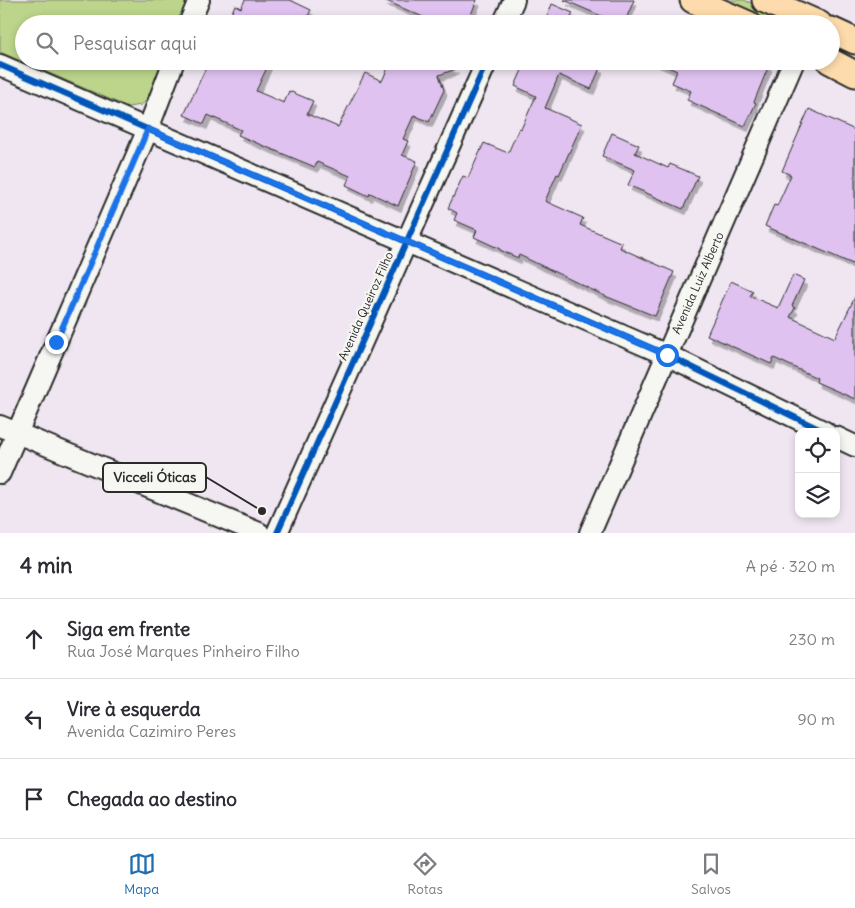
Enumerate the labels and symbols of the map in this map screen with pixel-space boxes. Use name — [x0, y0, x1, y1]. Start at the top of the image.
street label: Avenida Luiz Alberto — [668, 229, 727, 336]
street label: Avenida Queiroz Filho — [335, 249, 396, 362]
route end — [45, 331, 68, 354]
route start — [656, 344, 679, 367]
callout: Vicceli Óticas — [103, 463, 206, 492]
text: Vicceli Óticas — [114, 468, 197, 486]

